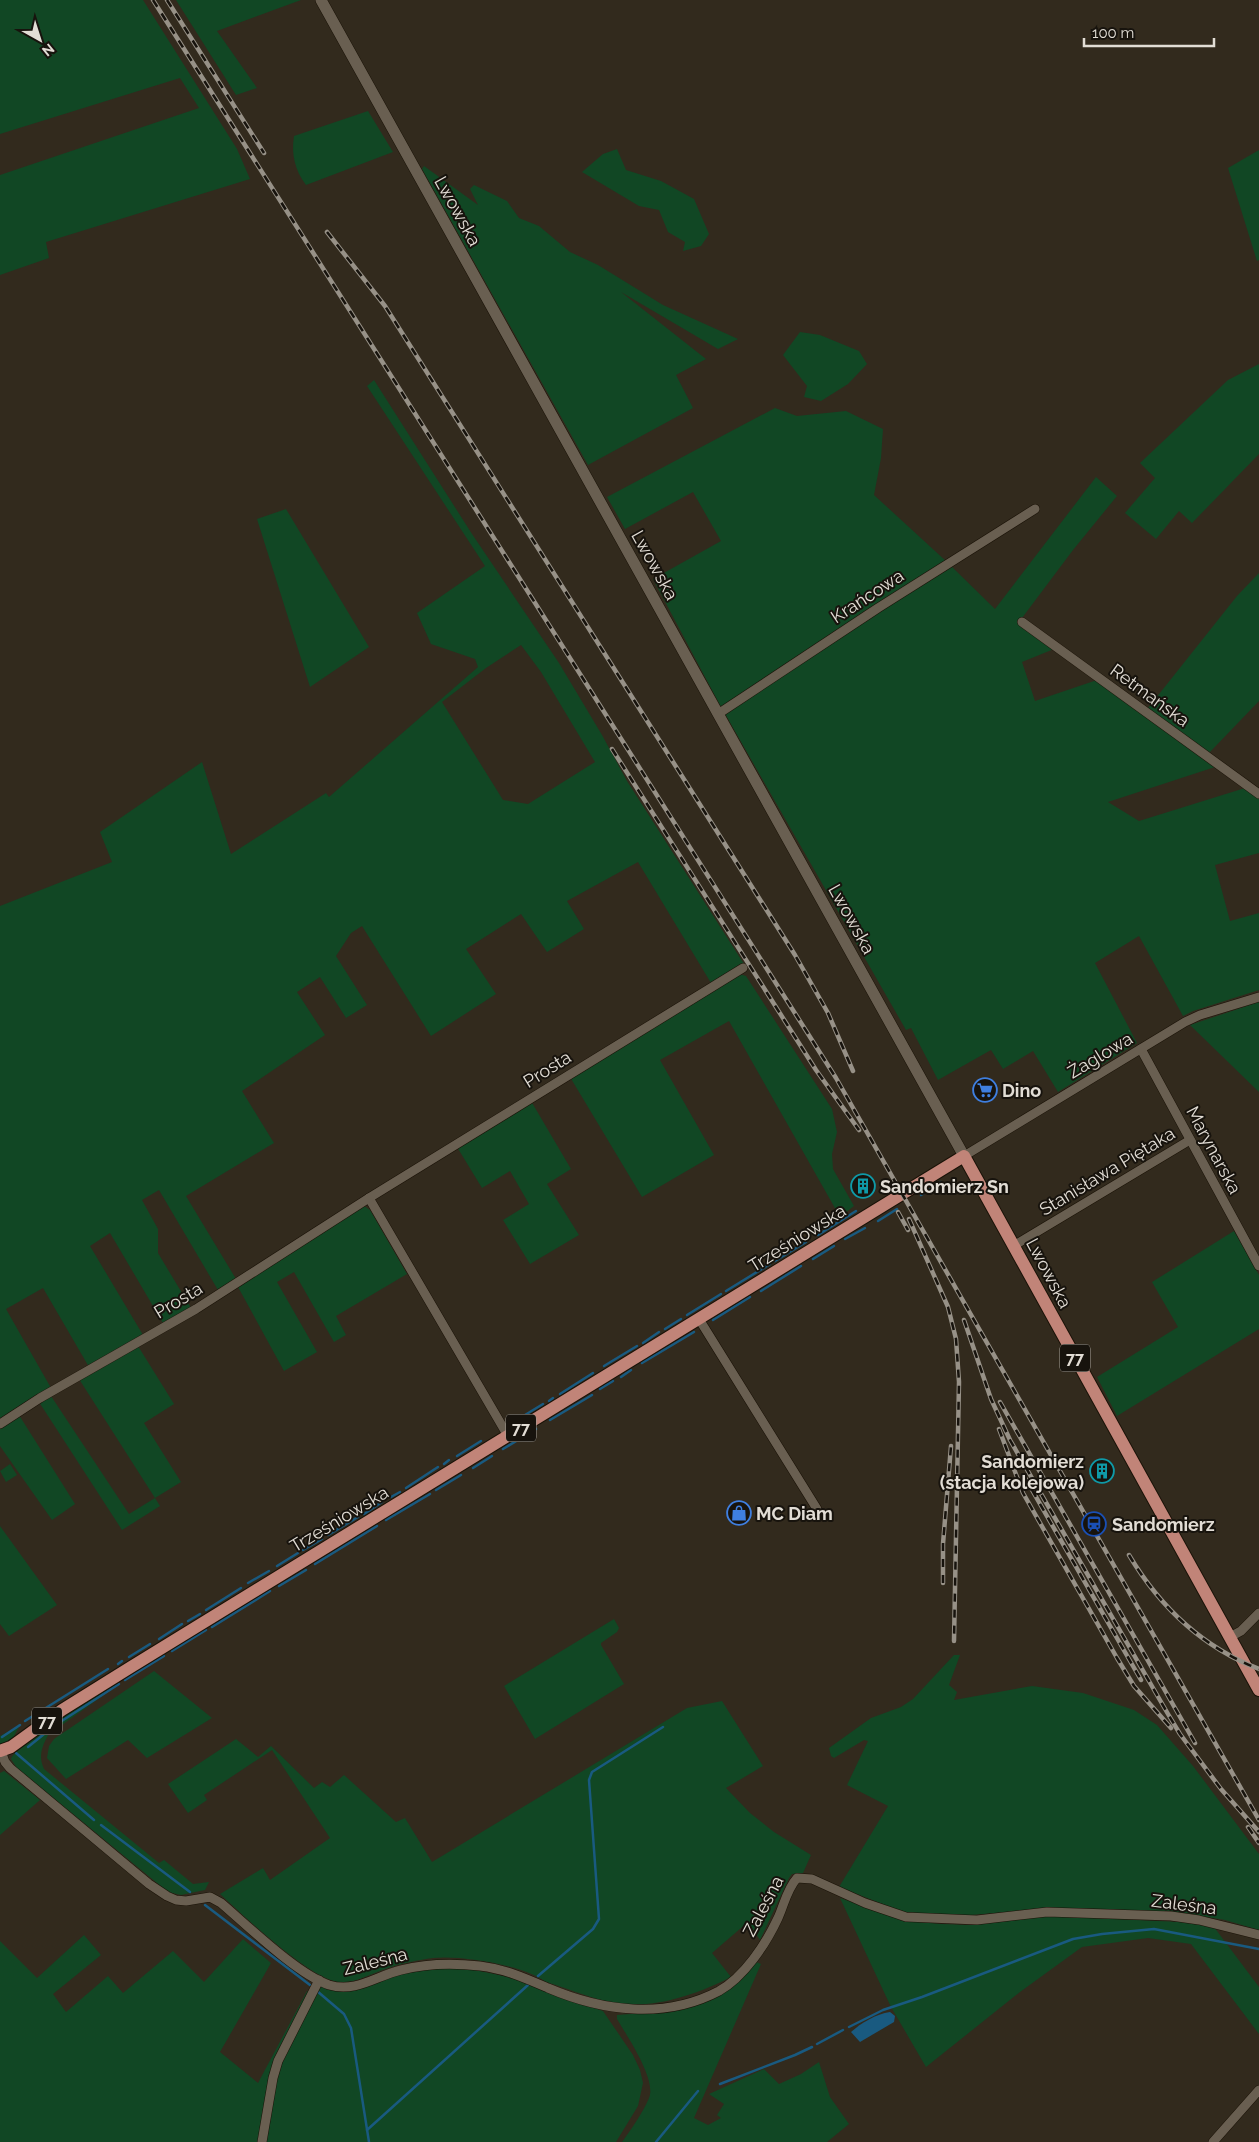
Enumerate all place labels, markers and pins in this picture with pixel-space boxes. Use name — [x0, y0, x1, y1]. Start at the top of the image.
supermarket icon: Dino — [972, 1077, 998, 1103]
place label: Dino — [1002, 1080, 1041, 1101]
building icon: Sandomierz Sn — [850, 1173, 876, 1199]
place label: Sandomierz Sn — [880, 1176, 1009, 1197]
place label: Sandomierz (stacja kolejowa) — [940, 1451, 1084, 1493]
building icon: Sandomierz (stacja kolejowa) — [1089, 1458, 1115, 1484]
shop icon: MC Diam — [726, 1500, 752, 1526]
place label: MC Diam — [756, 1503, 833, 1524]
station icon: Sandomierz — [1081, 1511, 1107, 1537]
place label: Sandomierz — [1112, 1514, 1215, 1535]

